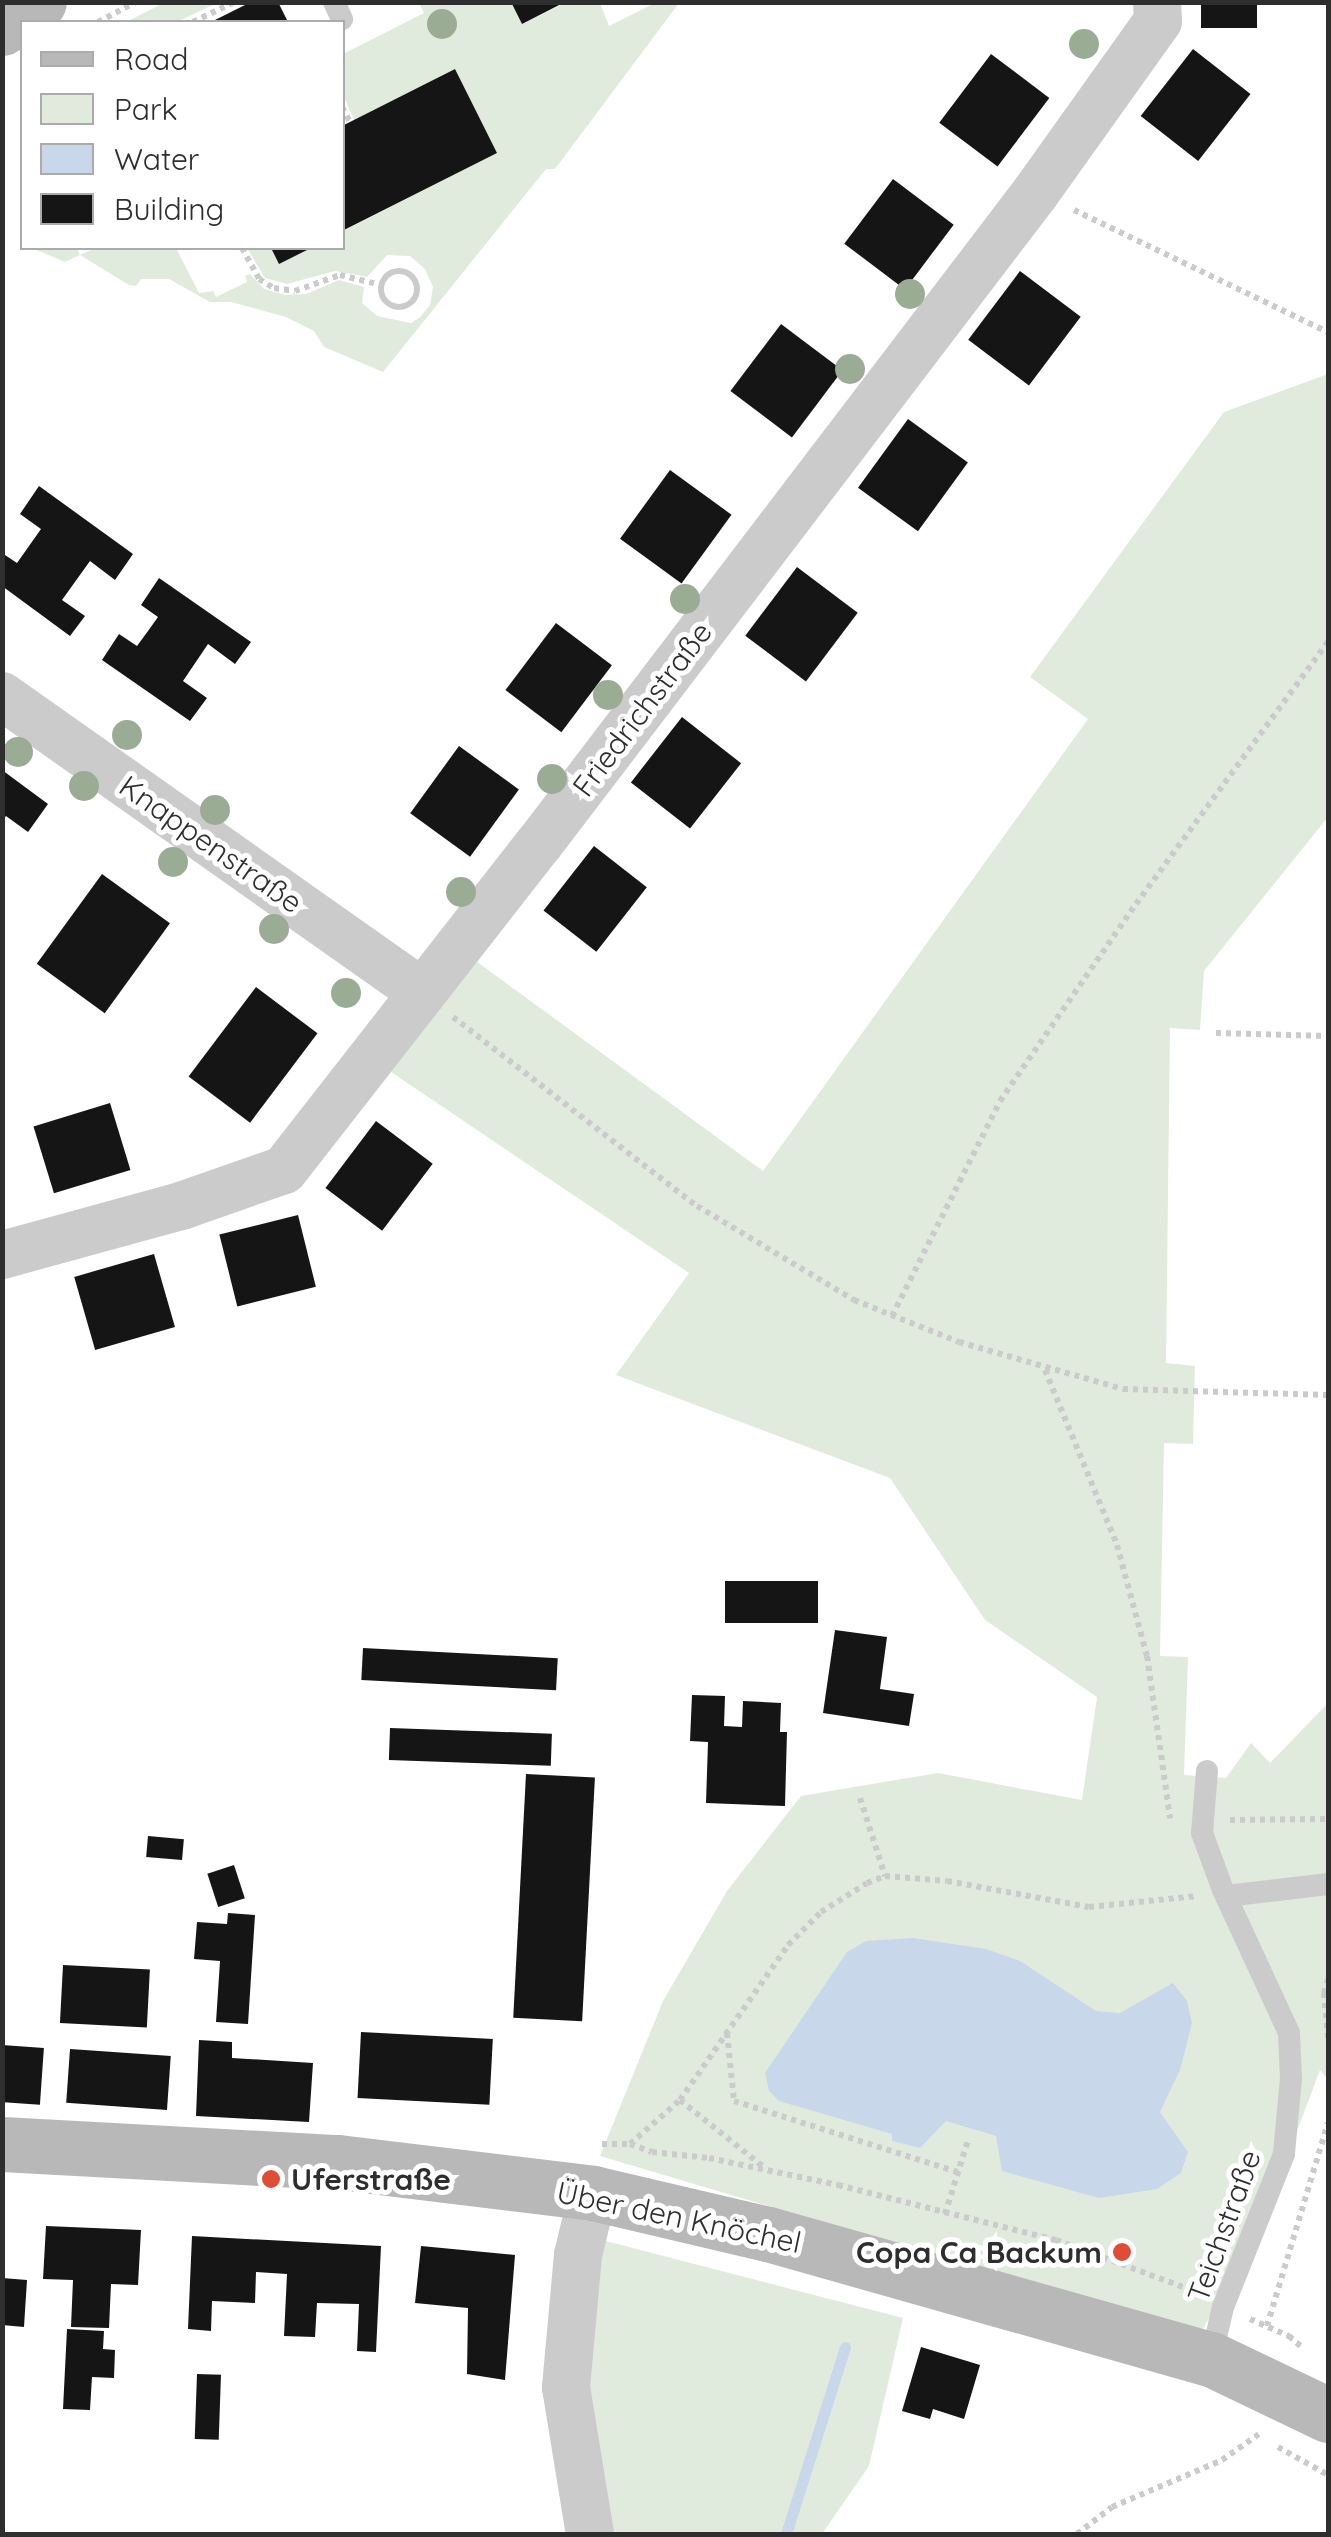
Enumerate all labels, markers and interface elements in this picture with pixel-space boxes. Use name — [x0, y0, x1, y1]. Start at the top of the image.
legend — [20, 20, 345, 250]
text: Road — [114, 40, 188, 78]
text: Park — [114, 90, 178, 128]
text: Water — [114, 140, 199, 178]
text: Building — [114, 190, 224, 228]
street label: Friedrichstraße — [565, 615, 719, 803]
street label: Knappenstraße — [113, 768, 309, 920]
street label: Teichstraße — [1180, 2145, 1268, 2307]
place label: Uferstraße — [291, 2161, 451, 2197]
marker: Uferstraße — [260, 2168, 282, 2190]
street label: Über den Knöchel — [554, 2174, 804, 2260]
place label: Copa Ca Backum — [856, 2234, 1102, 2270]
marker: Copa Ca Backum — [1111, 2241, 1133, 2263]

